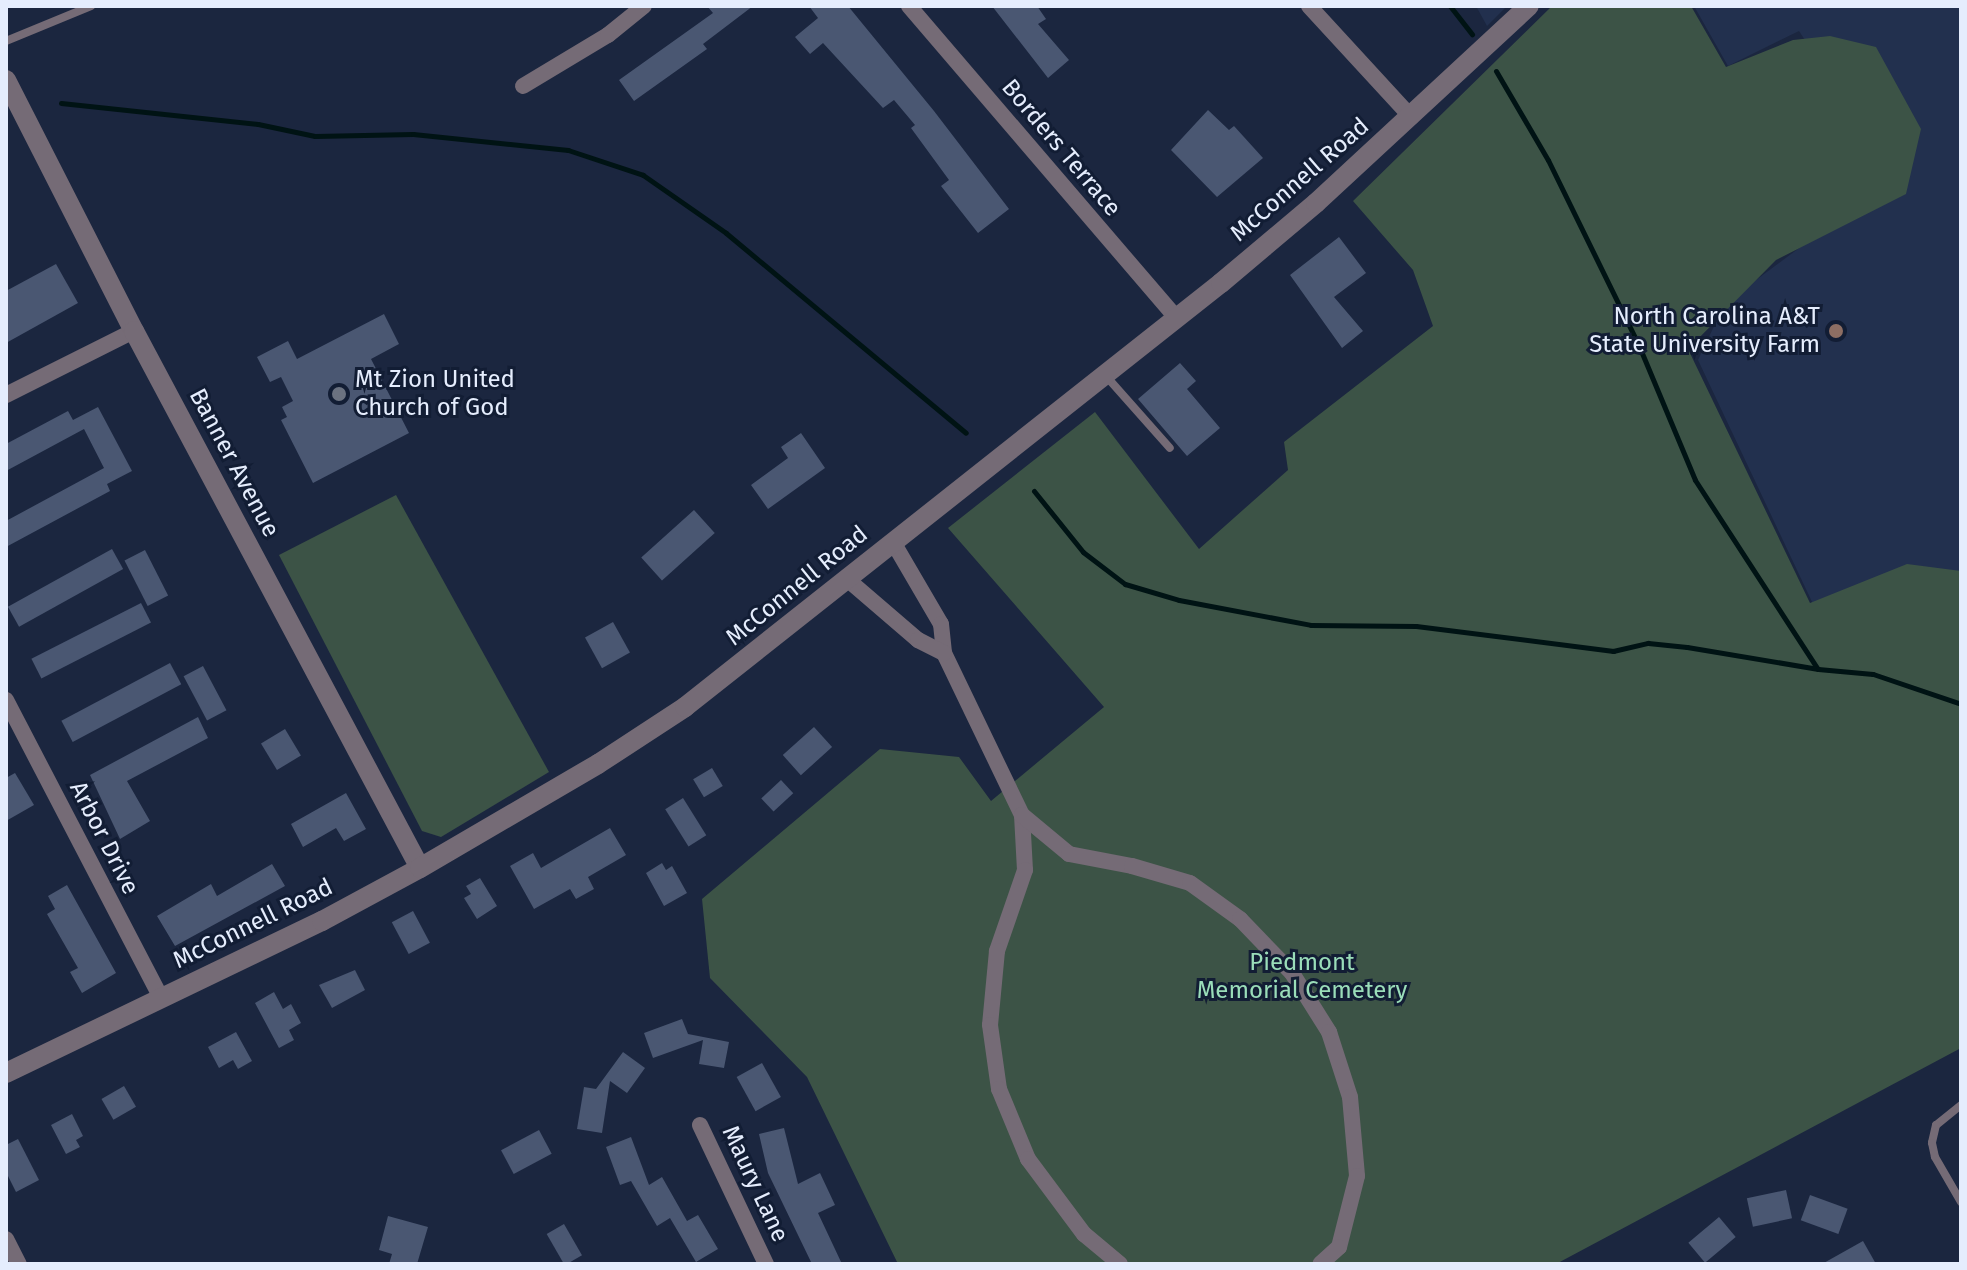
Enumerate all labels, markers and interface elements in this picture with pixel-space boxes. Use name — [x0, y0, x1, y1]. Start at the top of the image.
street label: Borders Terrace — [995, 74, 1127, 222]
street label: McConnell Road — [1225, 112, 1375, 248]
place label: North Carolina A&T State University Farm — [1589, 303, 1820, 359]
marker: North Carolina A&T State University Farm — [1827, 322, 1845, 340]
place label: Mt Zion United Church of God — [355, 366, 515, 422]
street label: Banner Avenue — [183, 384, 285, 542]
marker: Mt Zion United Church of God — [330, 385, 348, 403]
street label: McConnell Road — [720, 520, 874, 652]
street label: Arbor Drive — [63, 777, 145, 899]
street label: McConnell Road — [168, 873, 338, 975]
park label: Piedmont Memorial Cemetery — [1197, 949, 1407, 1005]
street label: Maury Lane — [716, 1121, 794, 1247]

